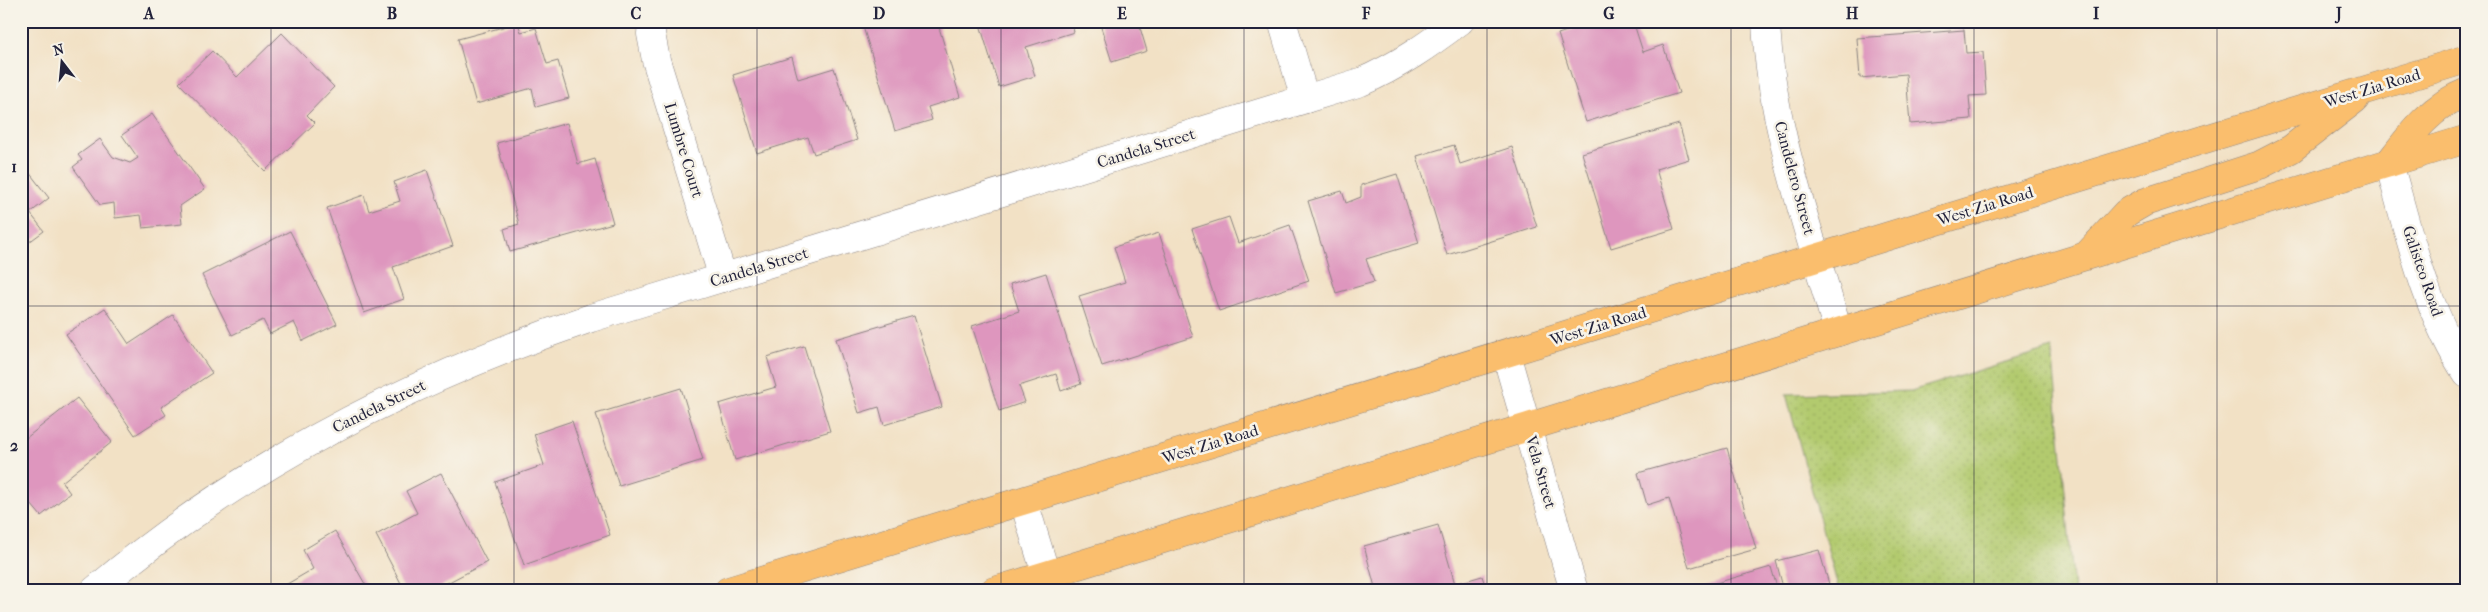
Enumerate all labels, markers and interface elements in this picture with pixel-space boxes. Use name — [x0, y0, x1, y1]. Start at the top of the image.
text: A — [143, 4, 155, 23]
text: B — [387, 4, 397, 23]
text: C — [631, 4, 642, 23]
text: D — [873, 4, 885, 23]
text: E — [1117, 4, 1127, 23]
text: F — [1361, 4, 1371, 23]
text: G — [1603, 4, 1615, 23]
text: H — [1846, 4, 1859, 23]
text: I — [2093, 4, 2100, 23]
text: J — [2334, 4, 2342, 24]
north arrow — [38, 38, 88, 88]
text: N — [51, 40, 66, 60]
street label: West Zia Road — [2321, 64, 2423, 112]
street label: Lumbre Court — [660, 100, 708, 200]
street label: Candelero Street — [1771, 119, 1819, 237]
street label: Candela Street — [1095, 124, 1198, 172]
text: 1 — [11, 157, 17, 176]
street label: West Zia Road — [1934, 182, 2036, 230]
street label: Galisteo Road — [2399, 223, 2447, 319]
street label: Candela Street — [708, 243, 811, 291]
street label: West Zia Road — [1547, 302, 1649, 350]
street label: Candela Street — [329, 375, 429, 437]
street label: West Zia Road — [1159, 420, 1261, 468]
street label: Vela Street — [1521, 432, 1561, 511]
text: 2 — [10, 436, 18, 455]

